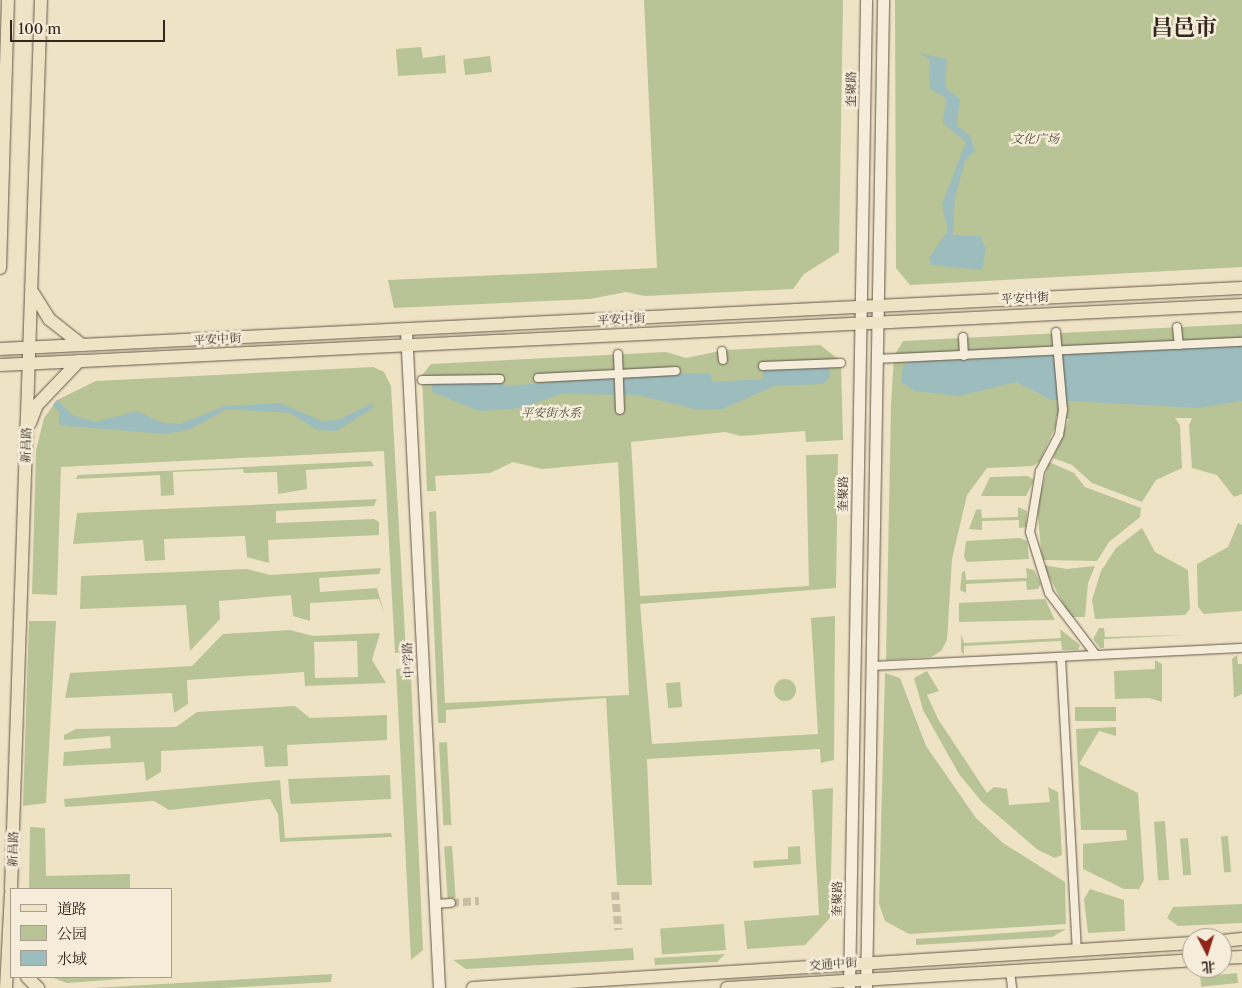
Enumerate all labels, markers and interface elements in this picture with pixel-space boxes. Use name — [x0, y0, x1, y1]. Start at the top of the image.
scale bar — [12, 10, 168, 42]
district label: 昌邑市 — [1151, 15, 1217, 41]
text: 100 m — [18, 19, 61, 38]
street label: 奎聚路 — [843, 71, 859, 107]
park label: 文化广场 — [1011, 132, 1059, 146]
street label: 平安中街 — [1001, 290, 1049, 306]
street label: 平安中街 — [597, 311, 645, 327]
street label: 平安中街 — [193, 331, 241, 347]
park label: 平安街水系 — [521, 406, 581, 420]
street label: 新昌路 — [18, 427, 34, 463]
street label: 奎聚路 — [835, 476, 851, 512]
street label: 中学路 — [400, 642, 416, 678]
street label: 新昌路 — [5, 831, 21, 867]
street label: 奎聚路 — [829, 881, 845, 917]
legend — [10, 888, 172, 978]
text: 道路 — [57, 899, 87, 918]
text: 公园 — [57, 924, 87, 943]
north arrow — [1182, 928, 1232, 978]
text: 水域 — [57, 949, 87, 968]
street label: 交通中街 — [809, 955, 857, 973]
text: 北 — [1200, 957, 1216, 977]

